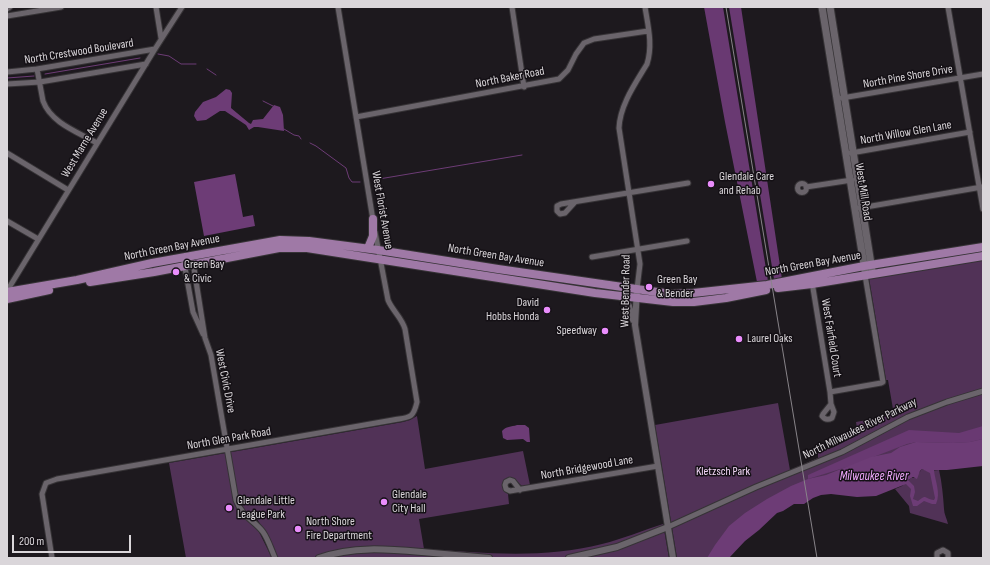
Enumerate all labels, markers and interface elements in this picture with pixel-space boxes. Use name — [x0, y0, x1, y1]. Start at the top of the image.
street label: North Crestwood Boulevard — [23, 36, 135, 68]
street label: North Pine Shore Drive — [862, 62, 954, 92]
street label: North Baker Road — [474, 64, 546, 92]
street label: West Marne Avenue — [59, 106, 111, 180]
street label: North Willow Glen Lane — [859, 118, 953, 148]
street label: West Mill Road — [851, 162, 875, 222]
street label: West Florist Avenue — [368, 170, 396, 250]
place label: Glendale Care and Rehab — [719, 170, 774, 198]
marker: Glendale Care and Rehab — [706, 179, 716, 189]
street label: North Green Bay Avenue — [123, 232, 221, 264]
street label: North Green Bay Avenue — [447, 241, 545, 271]
street label: North Green Bay Avenue — [764, 248, 862, 280]
street label: West Bender Road — [618, 254, 634, 328]
place label: Green Bay & Civic — [184, 258, 224, 286]
marker: Green Bay & Civic — [171, 267, 181, 277]
place label: Green Bay & Bender — [657, 273, 697, 301]
marker: Green Bay & Bender — [644, 282, 654, 292]
place label: David Hobbs Honda — [486, 296, 539, 324]
street label: West Fairfield Court — [818, 298, 844, 378]
marker: David Hobbs Honda — [542, 305, 552, 315]
place label: Speedway — [557, 324, 597, 338]
marker: Speedway — [600, 326, 610, 336]
place label: Laurel Oaks — [747, 332, 792, 346]
marker: Laurel Oaks — [734, 334, 744, 344]
street label: West Civic Drive — [212, 348, 238, 414]
street label: North Milwaukee River Parkway — [801, 395, 919, 463]
street label: North Glen Park Road — [186, 425, 272, 453]
street label: North Bridgewood Lane — [540, 453, 634, 483]
park label: Kletzsch Park — [696, 465, 750, 479]
water label: Milwaukee River — [840, 469, 908, 485]
place label: Glendale City Hall — [392, 488, 427, 516]
place label: Glendale Little League Park — [237, 494, 295, 522]
marker: Glendale City Hall — [379, 497, 389, 507]
marker: Glendale Little League Park — [224, 503, 234, 513]
place label: North Shore Fire Department — [306, 515, 372, 543]
marker: North Shore Fire Department — [293, 524, 303, 534]
scale bar — [14, 527, 133, 553]
text: 200 m — [19, 534, 44, 549]

